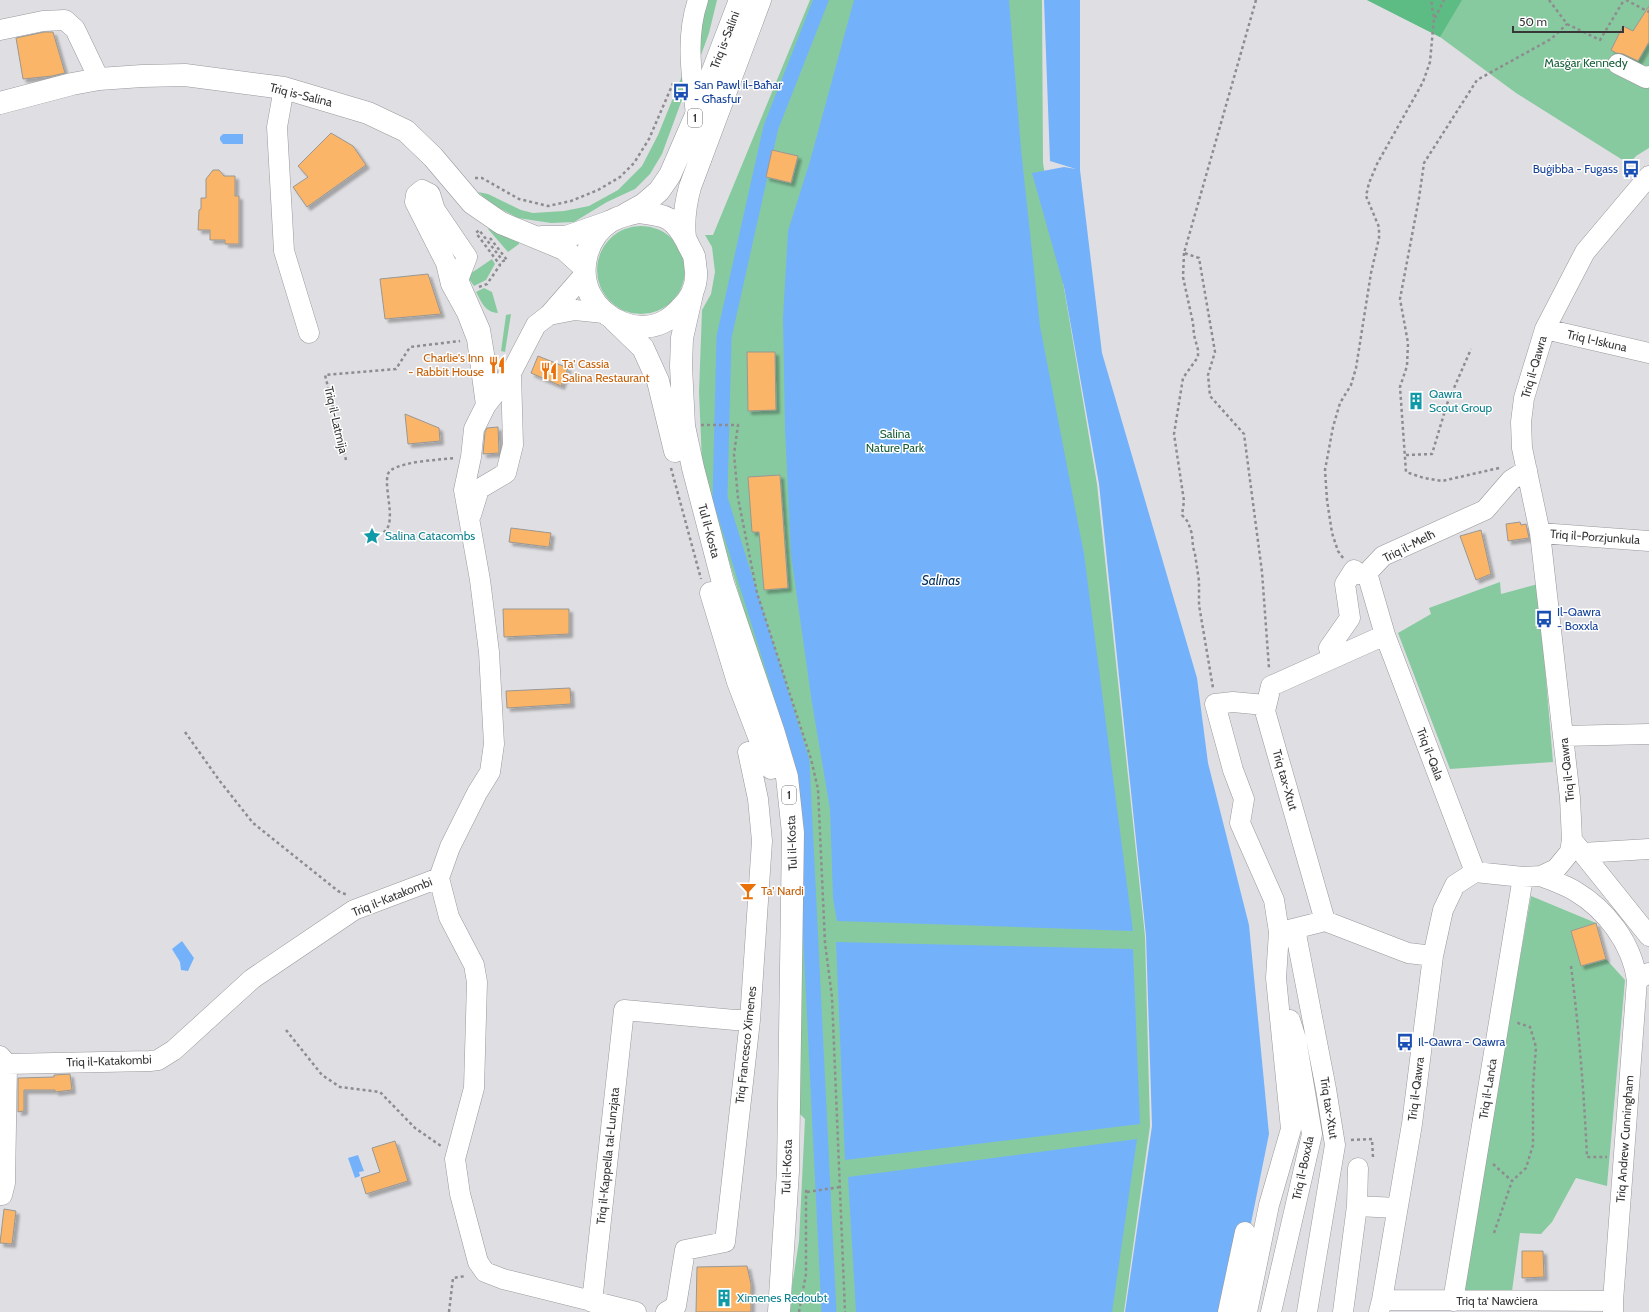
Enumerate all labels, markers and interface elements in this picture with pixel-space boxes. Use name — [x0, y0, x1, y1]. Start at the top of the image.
scale bar — [1513, 8, 1623, 34]
street label: Triq is-Salini — [707, 9, 742, 71]
text: 50 m — [1519, 14, 1547, 29]
park label: Masġar Kennedy — [1544, 55, 1628, 70]
place label: San Pawl il-Baħar - Għasfur — [694, 77, 782, 106]
street label: Triq is-Salina — [268, 79, 334, 110]
bus stop icon: San Pawl il-Baħar - Għasfur — [671, 82, 691, 102]
road number: 1 — [688, 109, 702, 127]
bus stop icon: Buġibba - Fugass — [1621, 159, 1641, 179]
place label: Buġibba - Fugass — [1533, 161, 1618, 176]
street label: Triq l-Iskuna — [1566, 326, 1629, 355]
street label: Triq il-Qawra — [1517, 334, 1550, 400]
place label: Charlie's Inn - Rabbit House — [408, 350, 484, 379]
restaurant icon: Charlie's Inn - Rabbit House — [487, 355, 507, 375]
place label: Ta' Cassia Salina Restaurant — [562, 356, 650, 385]
restaurant icon: Ta' Cassia Salina Restaurant — [539, 361, 559, 381]
street label: Triq il-Latmija — [321, 385, 352, 455]
place label: Qawra Scout Group — [1429, 386, 1493, 415]
building icon: Qawra Scout Group — [1406, 391, 1426, 411]
park label: Salina Nature Park — [866, 426, 925, 455]
street label: Tul il-Kosta — [695, 502, 724, 560]
place icon: Salina Catacombs — [362, 526, 382, 546]
street label: Triq il-Melħ — [1380, 526, 1437, 565]
street label: Triq il-Porzjunkula — [1550, 526, 1641, 547]
place label: Salina Catacombs — [385, 528, 475, 543]
water label: Salinas — [922, 572, 960, 588]
place label: Il-Qawra - Boxxla — [1557, 604, 1601, 633]
bus stop icon: Il-Qawra - Boxxla — [1534, 609, 1554, 629]
street label: Triq il-Qala — [1414, 725, 1447, 782]
street label: Triq il-Qawra — [1556, 737, 1577, 803]
street label: Triq tax-Xtut — [1270, 748, 1301, 812]
road number: 1 — [782, 786, 796, 804]
street label: Tul il-Kosta — [783, 815, 800, 871]
street label: Triq il-Katakombi — [350, 874, 434, 919]
bar icon: Ta' Nardi — [738, 881, 758, 901]
place label: Ta' Nardi — [761, 883, 804, 898]
street label: Triq Francesco Ximenes — [732, 985, 759, 1105]
bus stop icon: Il-Qawra - Qawra — [1395, 1032, 1415, 1052]
place label: Il-Qawra - Qawra — [1418, 1034, 1505, 1049]
street label: Triq il-Katakombi — [66, 1052, 152, 1069]
street label: Triq il-Qawra — [1404, 1056, 1427, 1122]
street label: Triq il-Lanċa — [1475, 1057, 1500, 1120]
street label: Triq Andrew Cunningham — [1613, 1075, 1636, 1203]
street label: Triq tax-Xtut — [1317, 1076, 1342, 1140]
street label: Triq il-Kappella tal-Lunzjata — [593, 1086, 622, 1225]
street label: Triq il-Boxxla — [1288, 1134, 1317, 1201]
street label: Tul il-Kosta — [778, 1139, 795, 1195]
building icon: Ximenes Redoubt — [714, 1288, 734, 1308]
place label: Ximenes Redoubt — [737, 1290, 827, 1305]
street label: Triq ta‘ Nawċiera — [1456, 1293, 1538, 1308]

